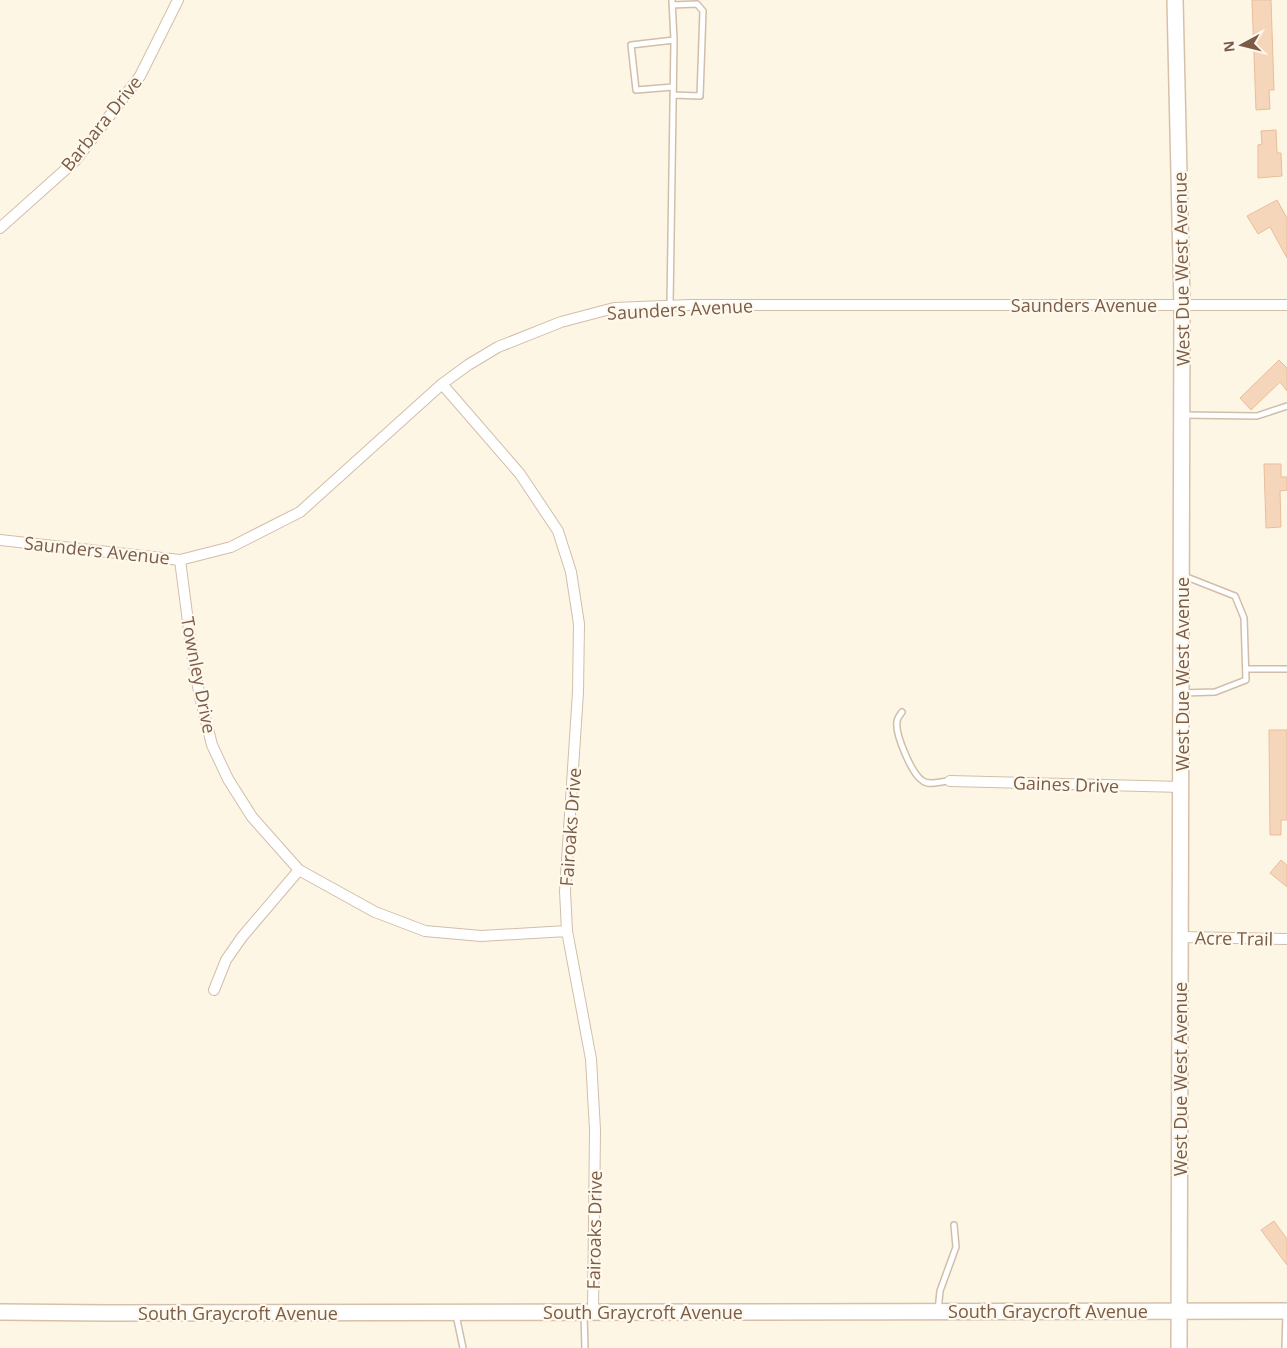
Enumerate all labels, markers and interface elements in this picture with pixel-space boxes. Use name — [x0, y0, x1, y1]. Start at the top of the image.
north arrow — [1217, 20, 1267, 70]
text: N — [1218, 40, 1239, 53]
street label: Barbara Drive — [55, 70, 147, 176]
street label: West Due West Avenue — [1167, 172, 1195, 366]
street label: Saunders Avenue — [606, 293, 754, 325]
street label: Saunders Avenue — [1011, 293, 1157, 317]
street label: Saunders Avenue — [23, 530, 171, 570]
street label: West Due West Avenue — [1170, 577, 1194, 771]
street label: Townley Drive — [176, 615, 222, 735]
street label: Fairoaks Drive — [554, 767, 586, 887]
street label: Gaines Drive — [1013, 770, 1119, 798]
street label: Acre Trail — [1195, 925, 1273, 951]
street label: West Due West Avenue — [1168, 982, 1192, 1176]
street label: Fairoaks Drive — [581, 1170, 607, 1290]
street label: South Graycroft Avenue — [948, 1299, 1148, 1323]
street label: South Graycroft Avenue — [543, 1300, 743, 1324]
street label: South Graycroft Avenue — [138, 1301, 338, 1325]

